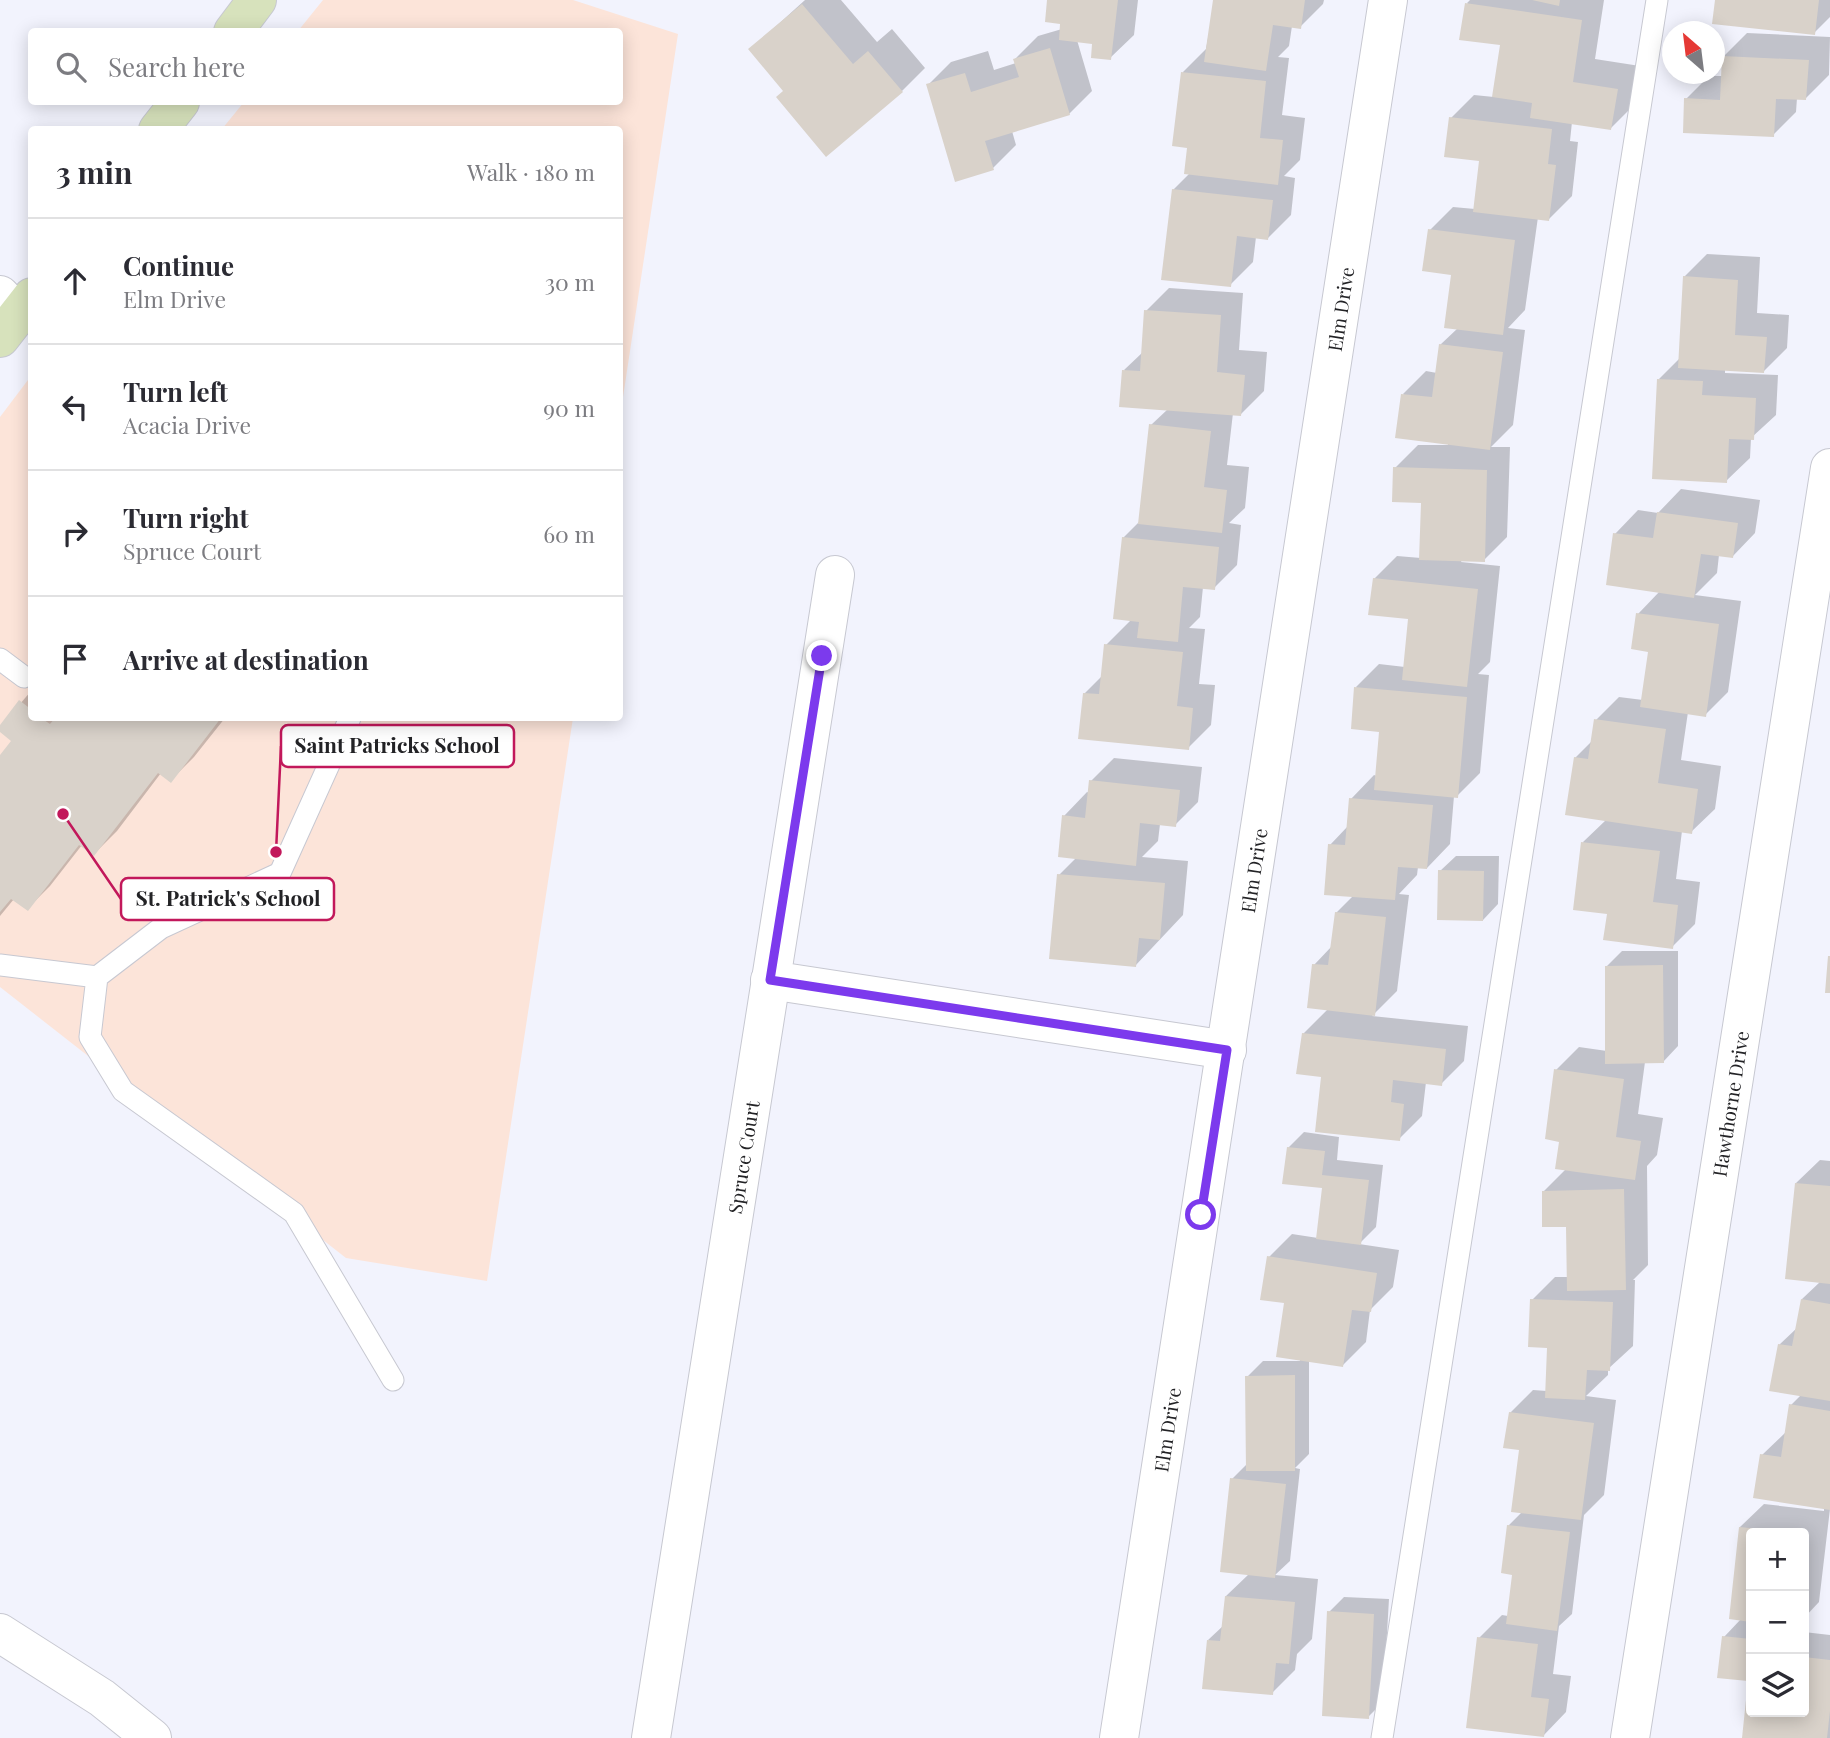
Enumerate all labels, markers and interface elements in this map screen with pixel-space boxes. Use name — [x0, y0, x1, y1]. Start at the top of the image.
north arrow — [1662, 21, 1725, 84]
search box — [28, 28, 623, 105]
icon: search — [52, 48, 90, 86]
text: Search here — [108, 49, 245, 84]
text: 3 min — [56, 152, 132, 192]
text: Walk · 180 m — [467, 156, 595, 187]
text: Continue — [123, 248, 234, 283]
icon: ahead — [56, 262, 94, 300]
street label: Elm Drive — [1321, 265, 1360, 353]
text: 30 m — [545, 266, 595, 297]
text: Elm Drive — [123, 283, 226, 314]
text: Turn left — [123, 374, 228, 409]
icon: left — [56, 388, 94, 426]
text: 90 m — [543, 392, 595, 423]
text: Acacia Drive — [123, 409, 251, 440]
text: Turn right — [123, 500, 249, 535]
icon: right — [56, 514, 94, 552]
text: 60 m — [543, 518, 595, 549]
text: Spruce Court — [123, 535, 261, 566]
icon: arrive — [56, 640, 94, 678]
route end — [806, 640, 837, 671]
text: Arrive at destination — [123, 642, 369, 677]
callout: Saint Patricks School — [281, 725, 514, 767]
text: Saint Patricks School — [294, 730, 500, 758]
street label: Elm Drive — [1234, 826, 1273, 914]
callout: St. Patrick's School — [121, 878, 334, 920]
text: St. Patrick's School — [135, 883, 321, 911]
street label: Hawthorne Drive — [1706, 1029, 1754, 1179]
street label: Spruce Court — [721, 1099, 765, 1216]
route start — [1185, 1199, 1216, 1230]
street label: Elm Drive — [1147, 1386, 1186, 1474]
map controls — [1746, 1528, 1809, 1717]
button: + — [1746, 1528, 1809, 1591]
button: − — [1746, 1591, 1809, 1654]
button: layers — [1746, 1654, 1809, 1717]

